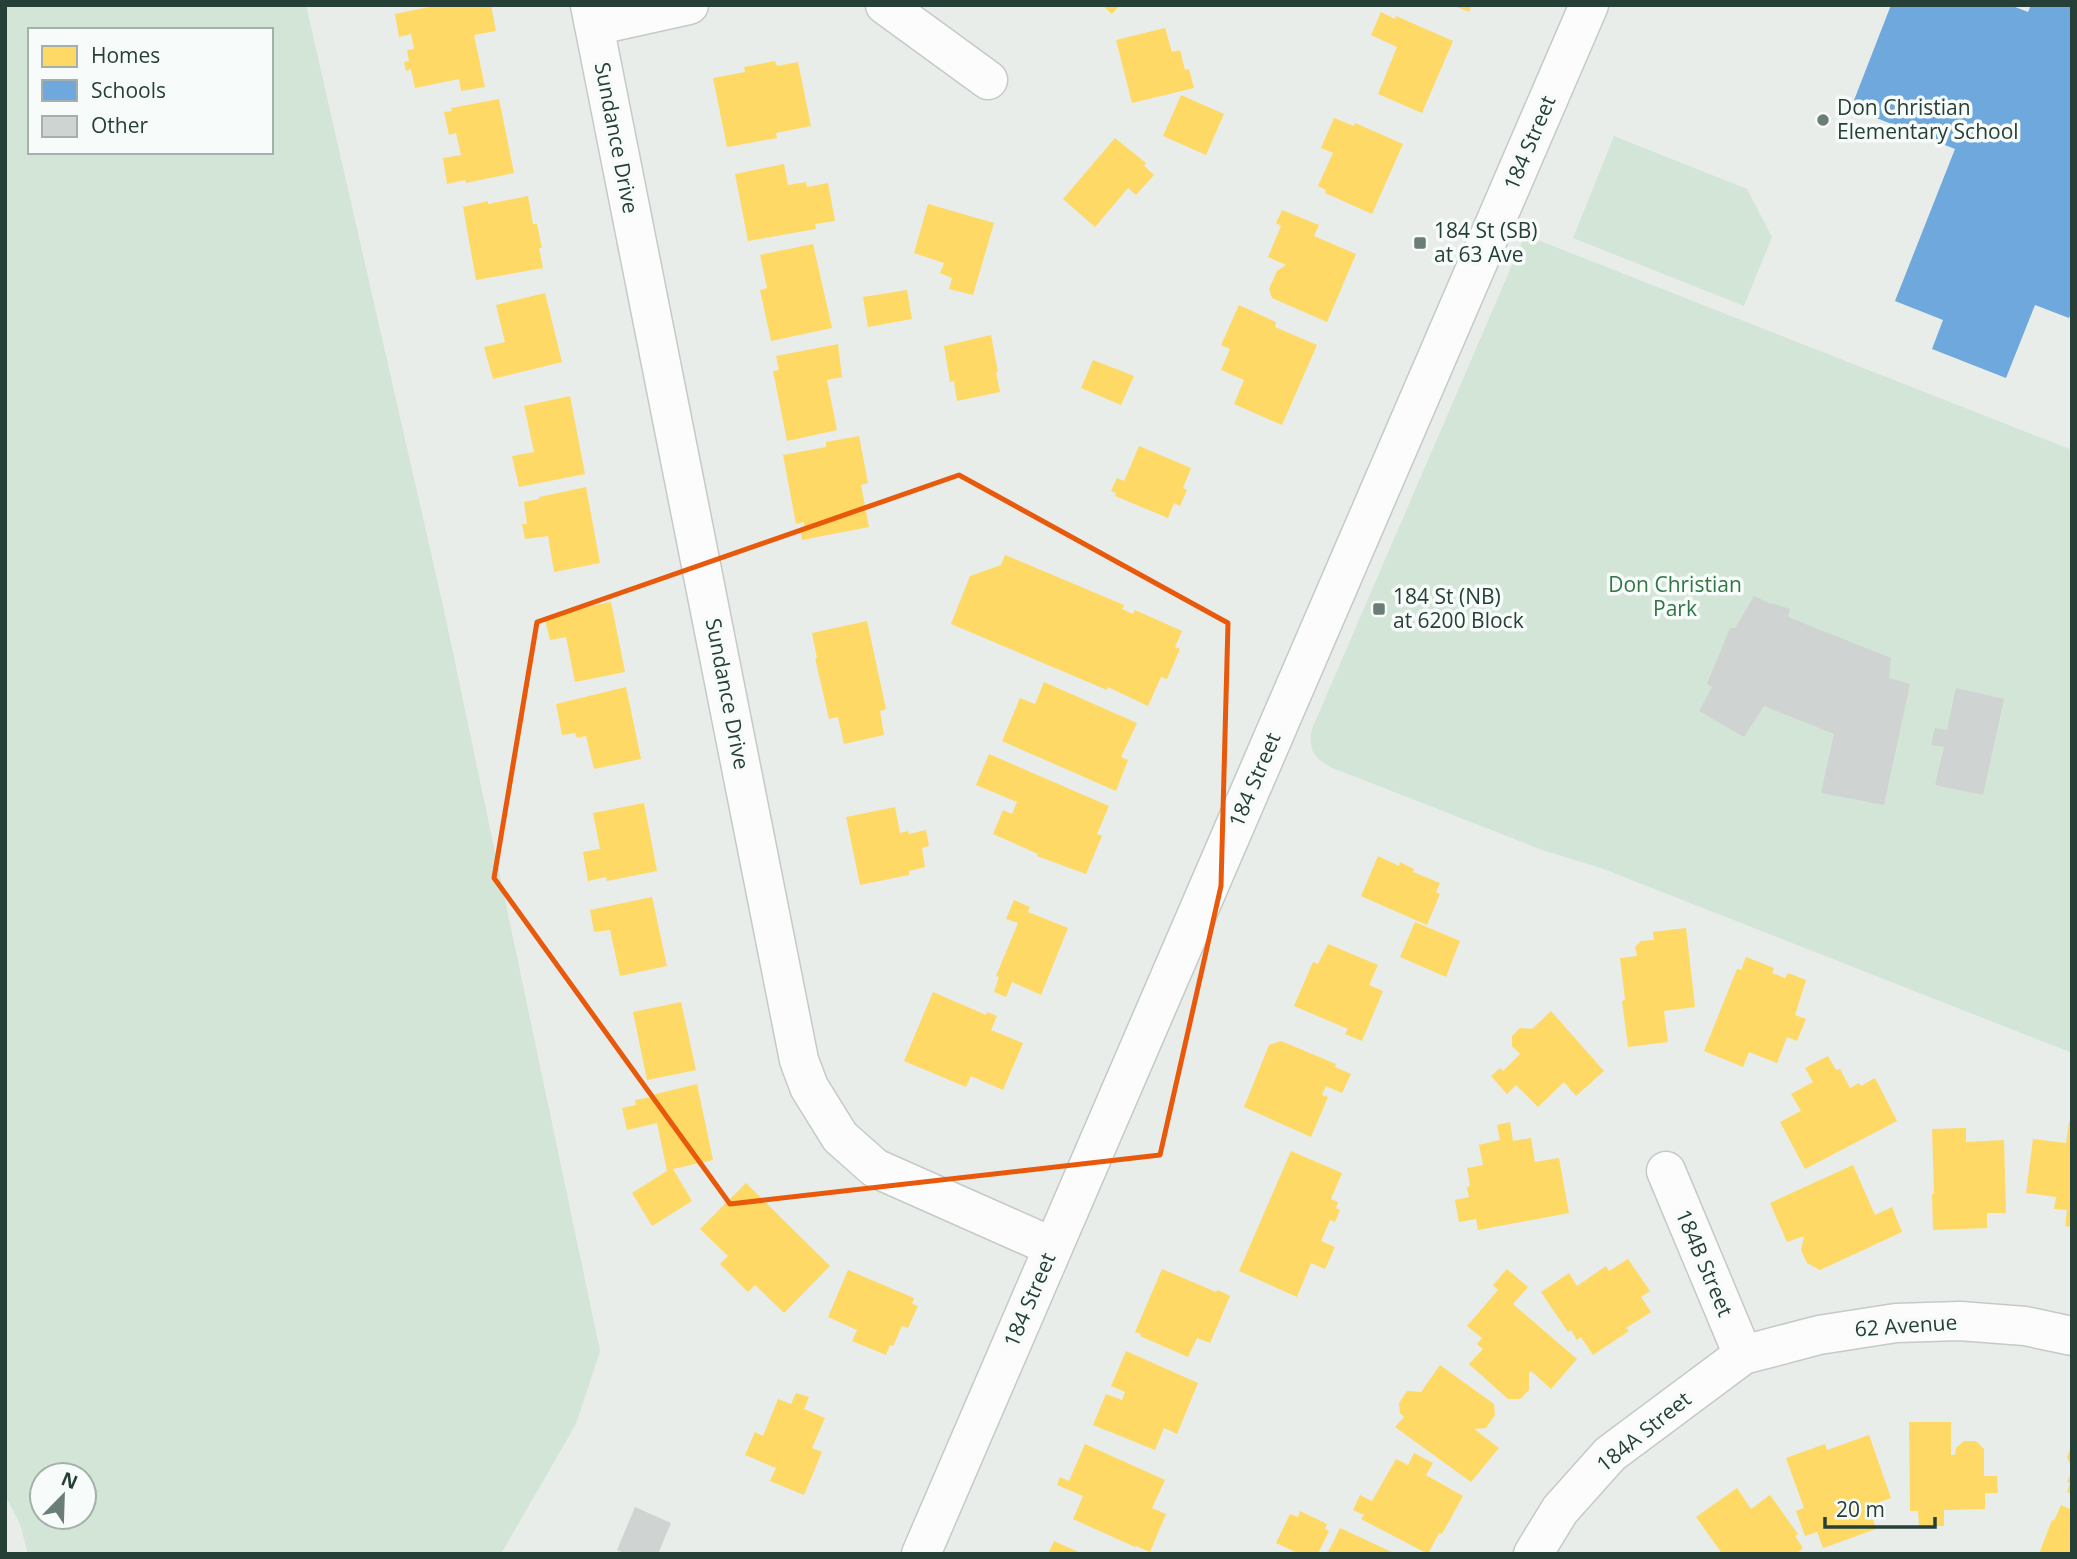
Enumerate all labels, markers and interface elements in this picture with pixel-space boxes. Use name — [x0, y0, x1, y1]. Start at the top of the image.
legend — [28, 28, 273, 154]
text: Homes — [91, 41, 160, 69]
street label: Sundance Drive — [589, 60, 645, 216]
text: Schools — [91, 76, 166, 104]
street label: 184 Street — [1497, 91, 1562, 194]
place label: Don Christian Elementary School — [1837, 93, 2019, 145]
text: Other — [91, 111, 148, 139]
marker: Don Christian Elementary School — [1815, 112, 1831, 128]
place label: 184 St (SB) at 63 Ave — [1434, 216, 1537, 268]
marker: 184 St (SB) at 63 Ave — [1412, 235, 1428, 251]
park label: Don Christian Park — [1608, 570, 1742, 622]
place label: 184 St (NB) at 6200 Block — [1393, 582, 1524, 634]
marker: 184 St (NB) at 6200 Block — [1371, 601, 1387, 617]
street label: Sundance Drive — [700, 616, 756, 772]
street label: 184 Street — [1222, 728, 1287, 831]
street label: 184B Street — [1670, 1205, 1740, 1320]
street label: 184 Street — [997, 1248, 1062, 1351]
street label: 62 Avenue — [1854, 1307, 1958, 1343]
street label: 184A Street — [1590, 1385, 1696, 1478]
north arrow — [28, 1461, 98, 1531]
text: N — [57, 1465, 82, 1495]
scale bar — [1825, 1486, 1935, 1530]
text: 20 m — [1836, 1495, 1885, 1523]

